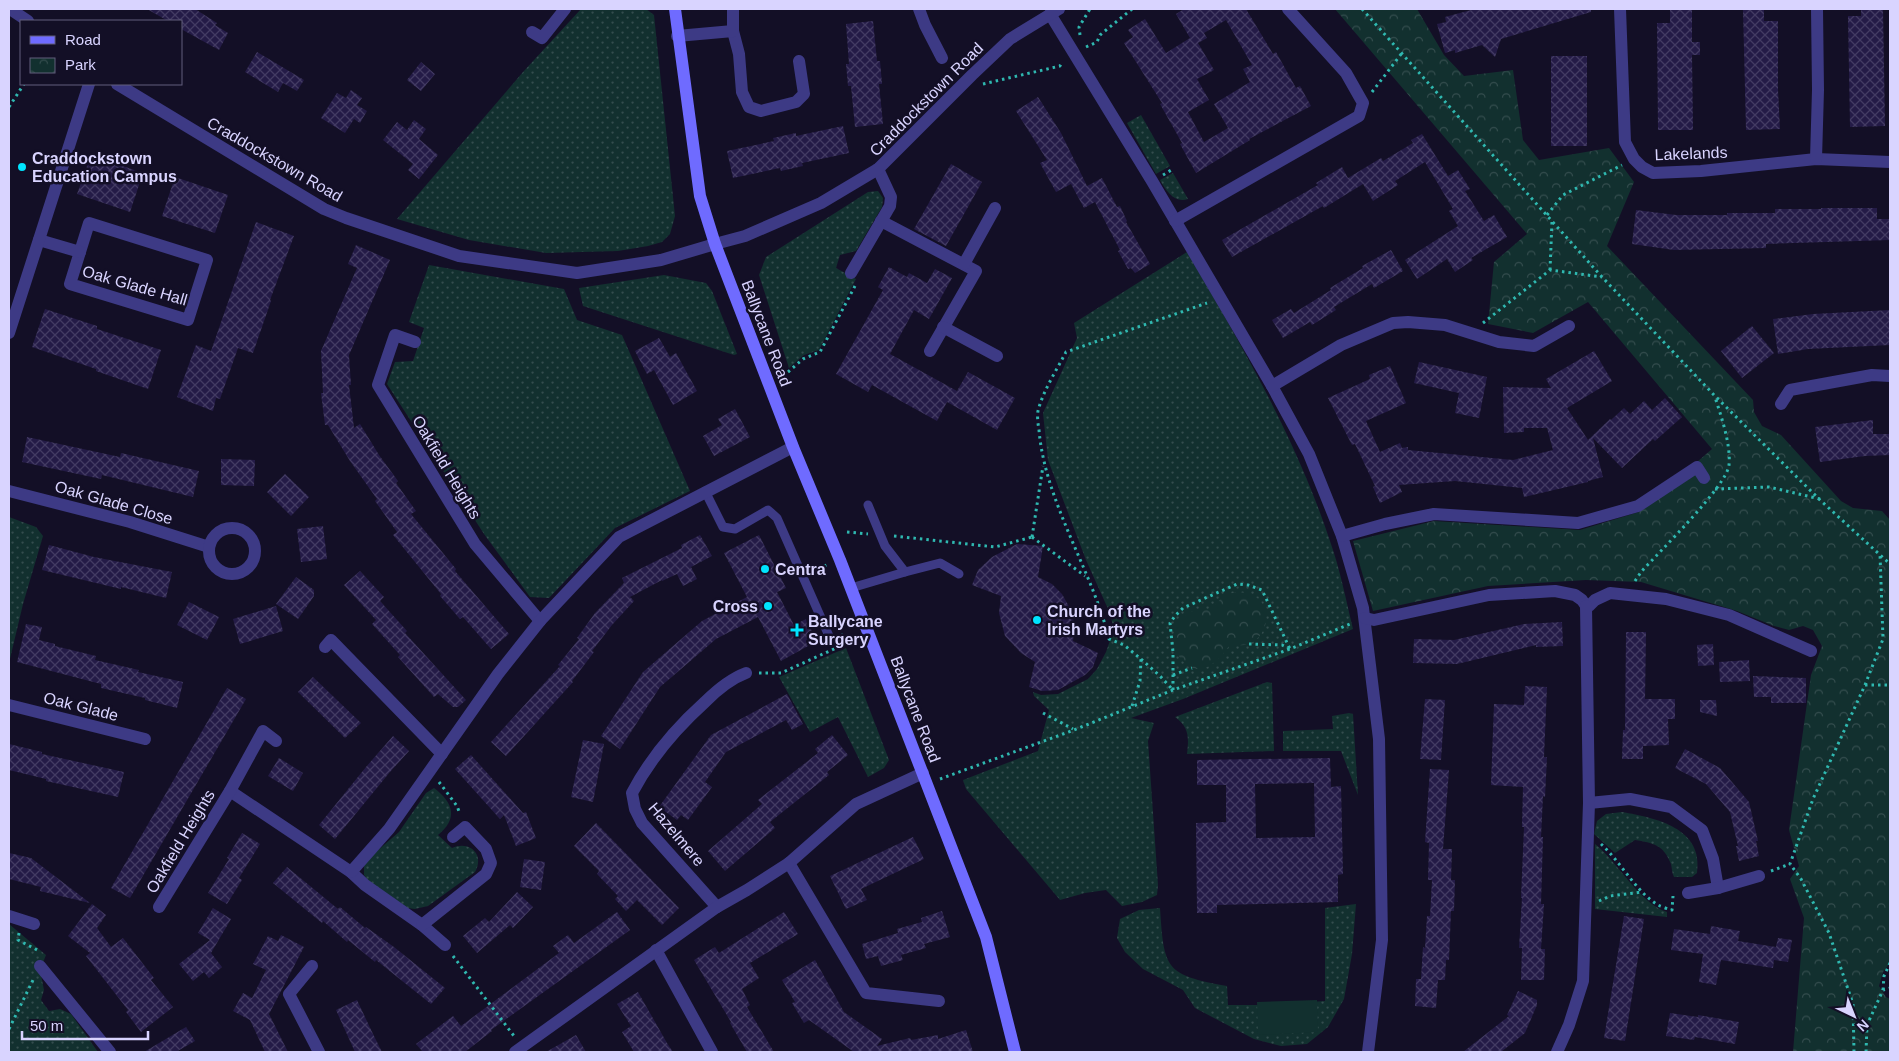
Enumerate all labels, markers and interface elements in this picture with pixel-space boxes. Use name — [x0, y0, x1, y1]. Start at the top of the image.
legend — [20, 20, 182, 85]
text: Road — [65, 31, 101, 48]
street label: Craddockstown Road — [866, 39, 986, 159]
text: Park — [65, 56, 96, 73]
street label: Craddockstown Road — [204, 114, 345, 205]
street label: Lakelands — [1654, 144, 1728, 163]
place label: Craddockstown Education Campus — [32, 150, 177, 185]
marker: Craddockstown Education Campus — [16, 161, 28, 173]
street label: Oak Glade Hall — [80, 262, 189, 309]
street label: Ballycane Road — [739, 278, 795, 389]
street label: Oakfield Heights — [409, 413, 484, 522]
street label: Oak Glade Close — [53, 478, 175, 527]
place label: Centra — [775, 561, 826, 578]
marker: Centra — [759, 563, 771, 575]
place label: Cross — [713, 598, 758, 615]
marker: Cross — [762, 600, 774, 612]
place label: Church of the Irish Martyrs — [1047, 603, 1151, 638]
place label: Ballycane Surgery — [808, 613, 883, 648]
marker: Church of the Irish Martyrs — [1031, 614, 1043, 626]
marker: Ballycane Surgery — [790, 623, 804, 637]
street label: Ballycane Road — [888, 654, 944, 765]
street label: Oak Glade — [42, 689, 120, 724]
street label: Oakfield Heights — [143, 787, 218, 896]
street label: Hazelmere — [645, 799, 708, 869]
north arrow — [1829, 991, 1879, 1041]
scale bar — [22, 1008, 149, 1040]
text: N — [1854, 1016, 1872, 1035]
text: 50 m — [30, 1017, 63, 1034]

